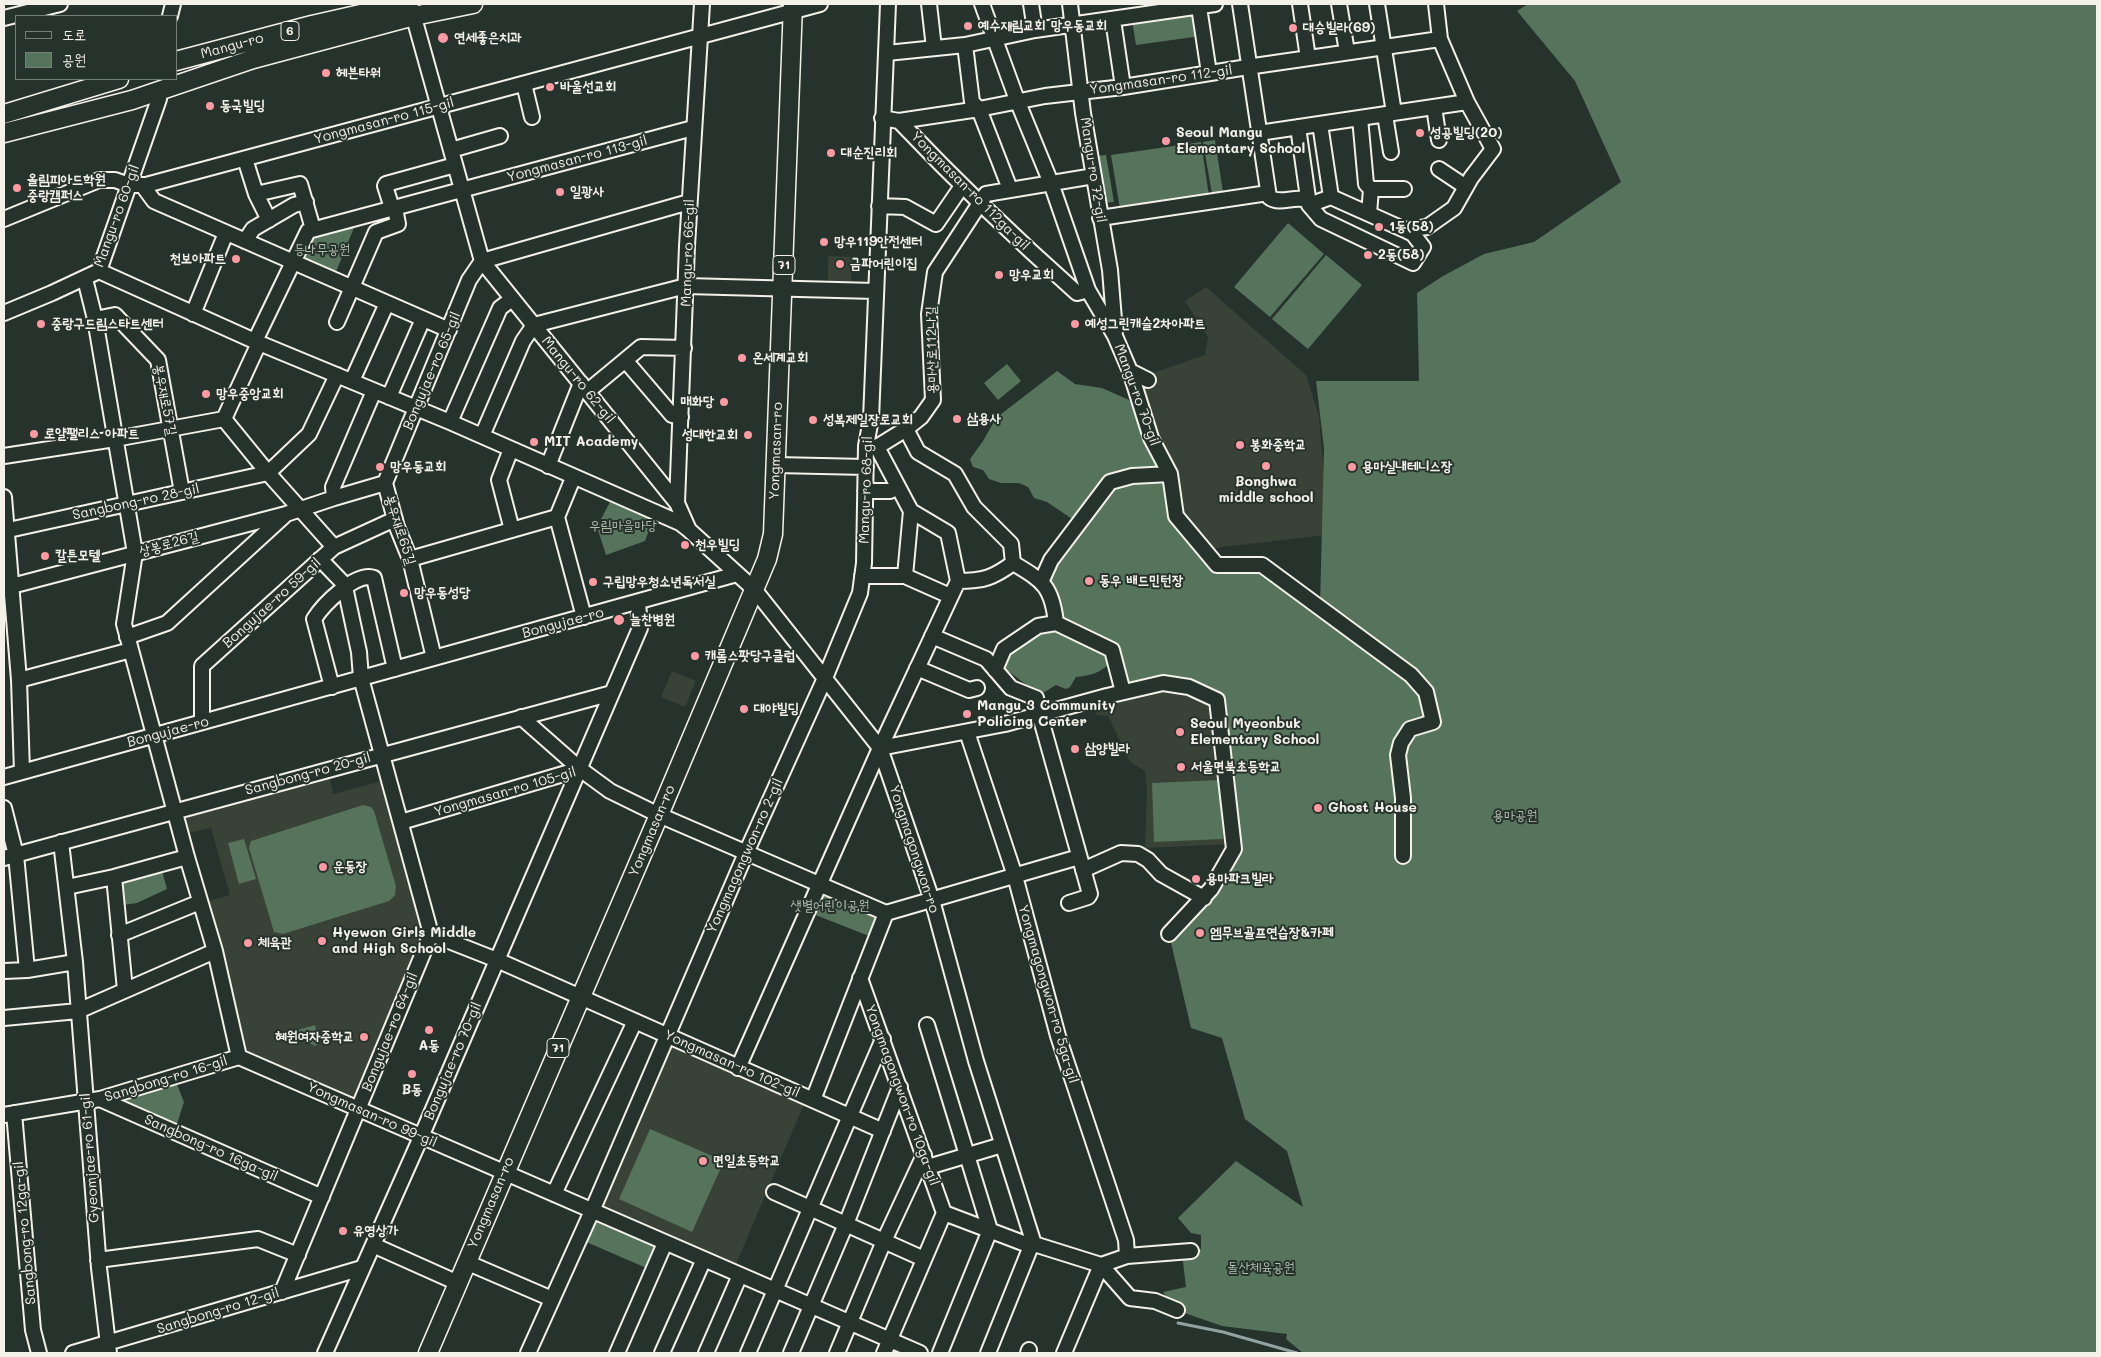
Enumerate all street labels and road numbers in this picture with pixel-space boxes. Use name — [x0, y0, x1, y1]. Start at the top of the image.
road number: 6 — [281, 22, 299, 40]
street label: Mangu-ro — [199, 30, 265, 62]
street label: Yongmasan-ro 112-gil — [1088, 62, 1234, 98]
street label: Yongmasan-ro 115-gil — [312, 94, 456, 148]
street label: Mangu-ro 72-gil — [1076, 116, 1110, 224]
street label: Yongmasan-ro 112ga-gil — [907, 128, 1033, 254]
street label: Yongmasan-ro 113-gil — [505, 132, 649, 186]
street label: Mangu-ro 60-gil — [91, 162, 143, 270]
street label: Mangu-ro 66-gil — [678, 199, 698, 307]
road number: 71 — [773, 256, 795, 274]
street label: 용마산로112나길 — [923, 306, 941, 394]
street label: Bongujae-ro 65-gil — [399, 309, 465, 433]
street label: Mangu-ro 62-gil — [538, 333, 618, 427]
street label: Mangu-ro 70-gil — [1111, 342, 1163, 448]
street label: 봉우재로57길 — [150, 363, 180, 437]
street label: Yongmasan-ro — [766, 402, 786, 500]
street label: Mangu-ro 68-gil — [856, 436, 876, 544]
street label: Sangbong-ro 28-gil — [71, 480, 201, 524]
street label: 봉우재로65길 — [381, 493, 419, 567]
street label: 상봉로26길 — [137, 528, 201, 560]
street label: Bongujae-ro 59-gil — [219, 554, 325, 652]
street label: Bongujae-ro — [520, 604, 606, 642]
street label: Bongujae-ro — [125, 713, 211, 751]
street label: Sangbong-ro 20-gil — [243, 749, 373, 799]
street label: Yongmasan-ro 105-gil — [432, 764, 578, 820]
street label: Yongmagongwon-ro 2-gil — [703, 776, 787, 936]
street label: Yongmasan-ro — [625, 783, 679, 879]
street label: Yongmagongwon-ro — [885, 783, 943, 915]
street label: Yongmagongwon-ro 5ga-gil — [1014, 903, 1082, 1085]
street label: Bongujae-ro 64-gil — [358, 970, 422, 1094]
street label: Bongujae-ro 70-gil — [421, 999, 485, 1123]
street label: Yongmagongwon-ro 10ga-gil — [861, 1002, 943, 1188]
street label: Yongmasan-ro 102-gil — [662, 1026, 802, 1102]
road number: 71 — [547, 1038, 569, 1058]
street label: Sangbong-ro 16-gil — [102, 1052, 230, 1106]
street label: Yongmasan-ro 99-gil — [304, 1079, 440, 1151]
street label: Gyeomjae-ro 61-gil — [77, 1092, 103, 1224]
street label: Sangbong-ro 16ga-gil — [141, 1111, 281, 1185]
street label: Yongmasan-ro — [464, 1155, 518, 1251]
street label: Sangbong-ro 12ga-gil — [10, 1161, 40, 1305]
street label: Sangbong-ro 12-gil — [155, 1284, 281, 1338]

